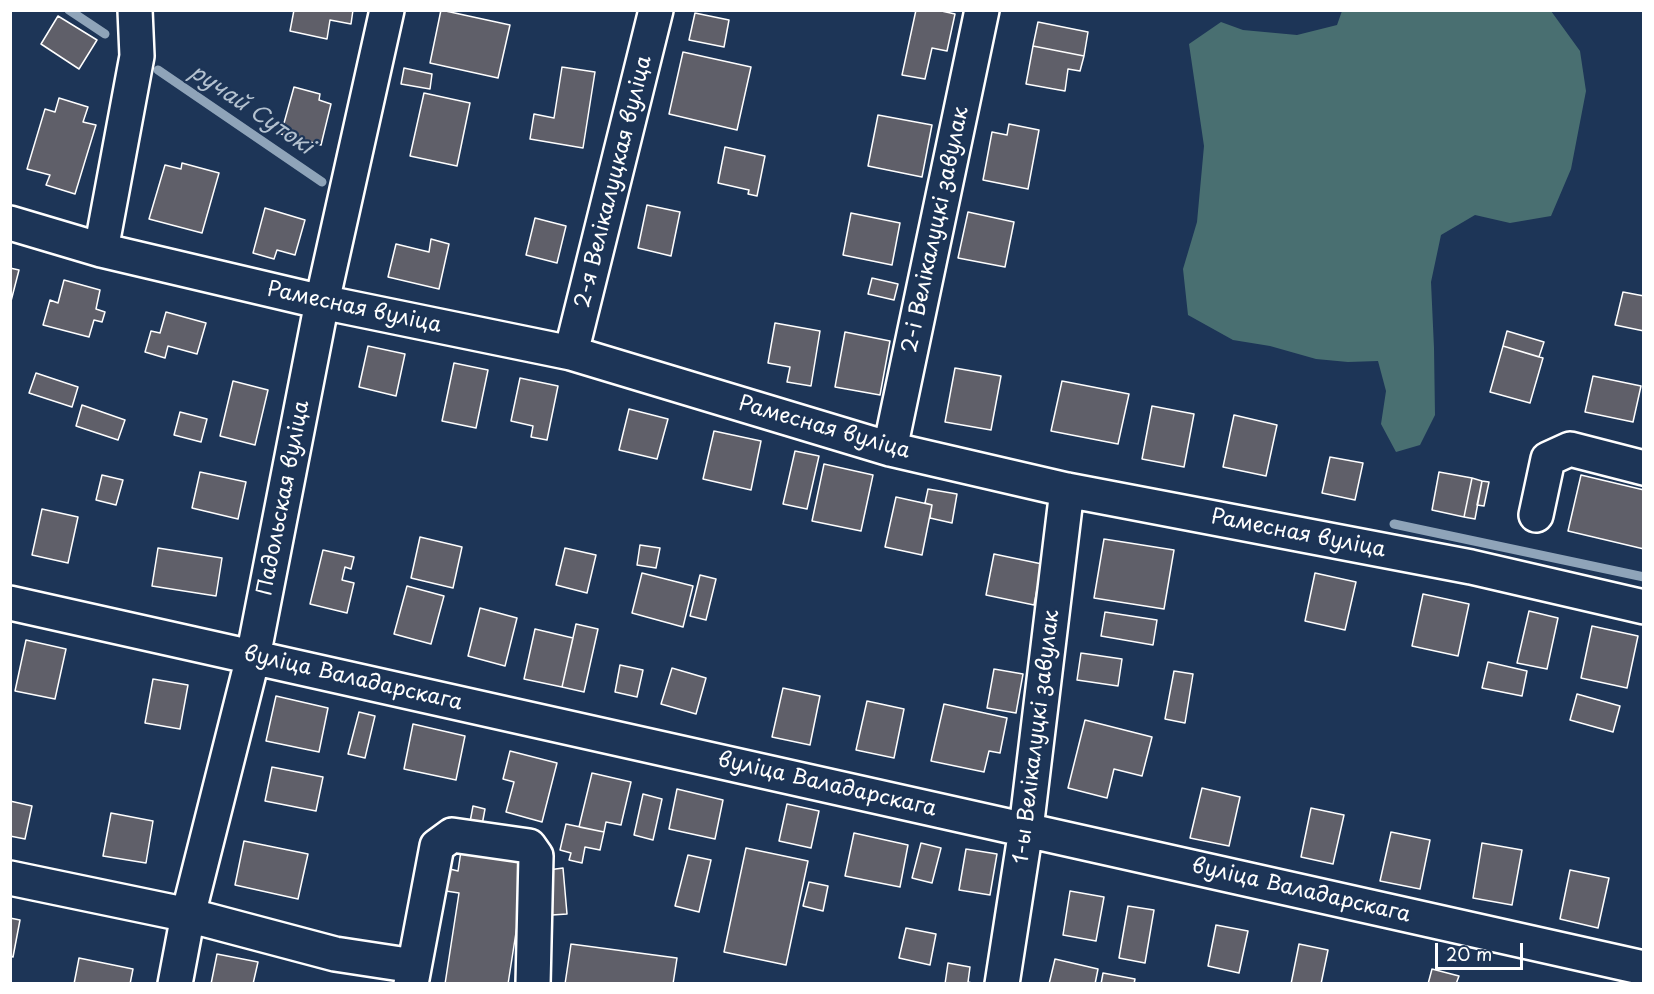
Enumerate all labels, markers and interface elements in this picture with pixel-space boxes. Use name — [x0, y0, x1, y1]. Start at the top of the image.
street label: 2-я Велікалуцкая вуліца — [570, 53, 658, 311]
water label: ручай Сутокі — [184, 59, 318, 161]
street label: 2-і Велікалуцкі завулак — [898, 105, 974, 355]
street label: Рамесная вуліца — [264, 277, 444, 339]
street label: Рамесная вуліца — [735, 391, 913, 465]
street label: Падольская вуліца — [253, 398, 315, 598]
street label: Рамесная вуліца — [1208, 505, 1388, 563]
street label: 1-ы Велікалуцкі завулак — [1009, 609, 1065, 865]
street label: вуліца Валадарскага — [241, 642, 465, 716]
street label: вуліца Валадарскага — [715, 748, 939, 822]
street label: вуліца Валадарскага — [1189, 854, 1413, 928]
scale bar — [1438, 931, 1526, 969]
text: 20 m — [1446, 940, 1492, 967]

